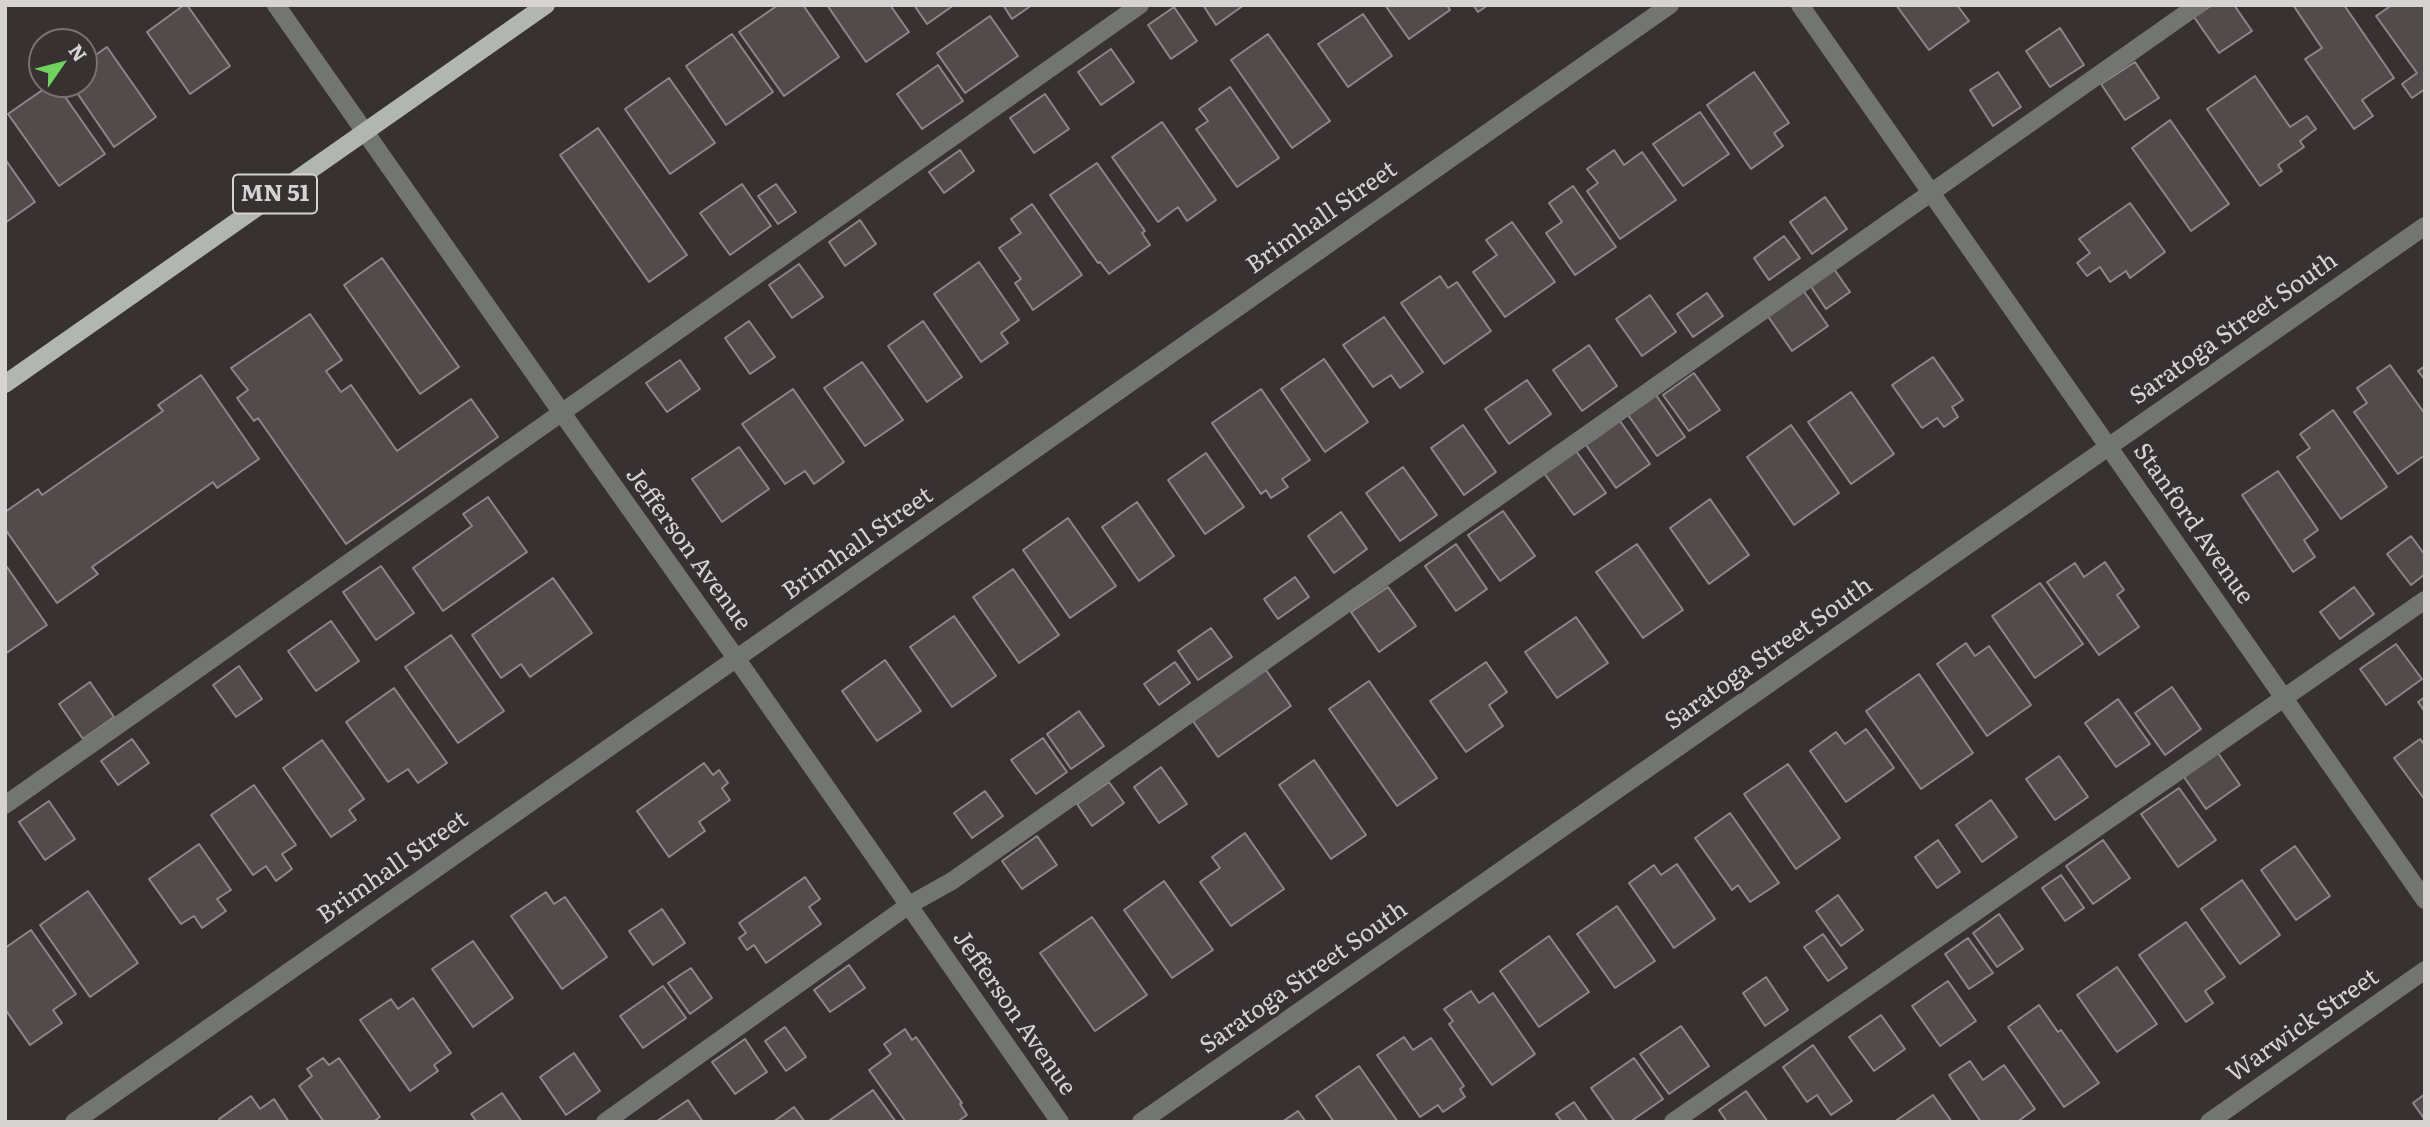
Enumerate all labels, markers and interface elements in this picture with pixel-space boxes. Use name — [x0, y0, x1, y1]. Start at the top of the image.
north arrow — [28, 28, 98, 98]
text: N — [63, 38, 95, 67]
street label: Brimhall Street — [1241, 155, 1403, 281]
road number: MN 51 — [233, 174, 317, 214]
street label: Saratoga Street South — [2125, 246, 2343, 412]
street label: Stanford Avenue — [2127, 438, 2259, 610]
street label: Jefferson Avenue — [619, 462, 757, 636]
street label: Brimhall Street — [777, 481, 939, 607]
street label: Saratoga Street South — [1660, 571, 1878, 737]
street label: Brimhall Street — [312, 805, 474, 931]
street label: Saratoga Street South — [1195, 895, 1413, 1061]
street label: Jefferson Avenue — [946, 925, 1082, 1101]
street label: Warwick Street — [2222, 963, 2384, 1089]

